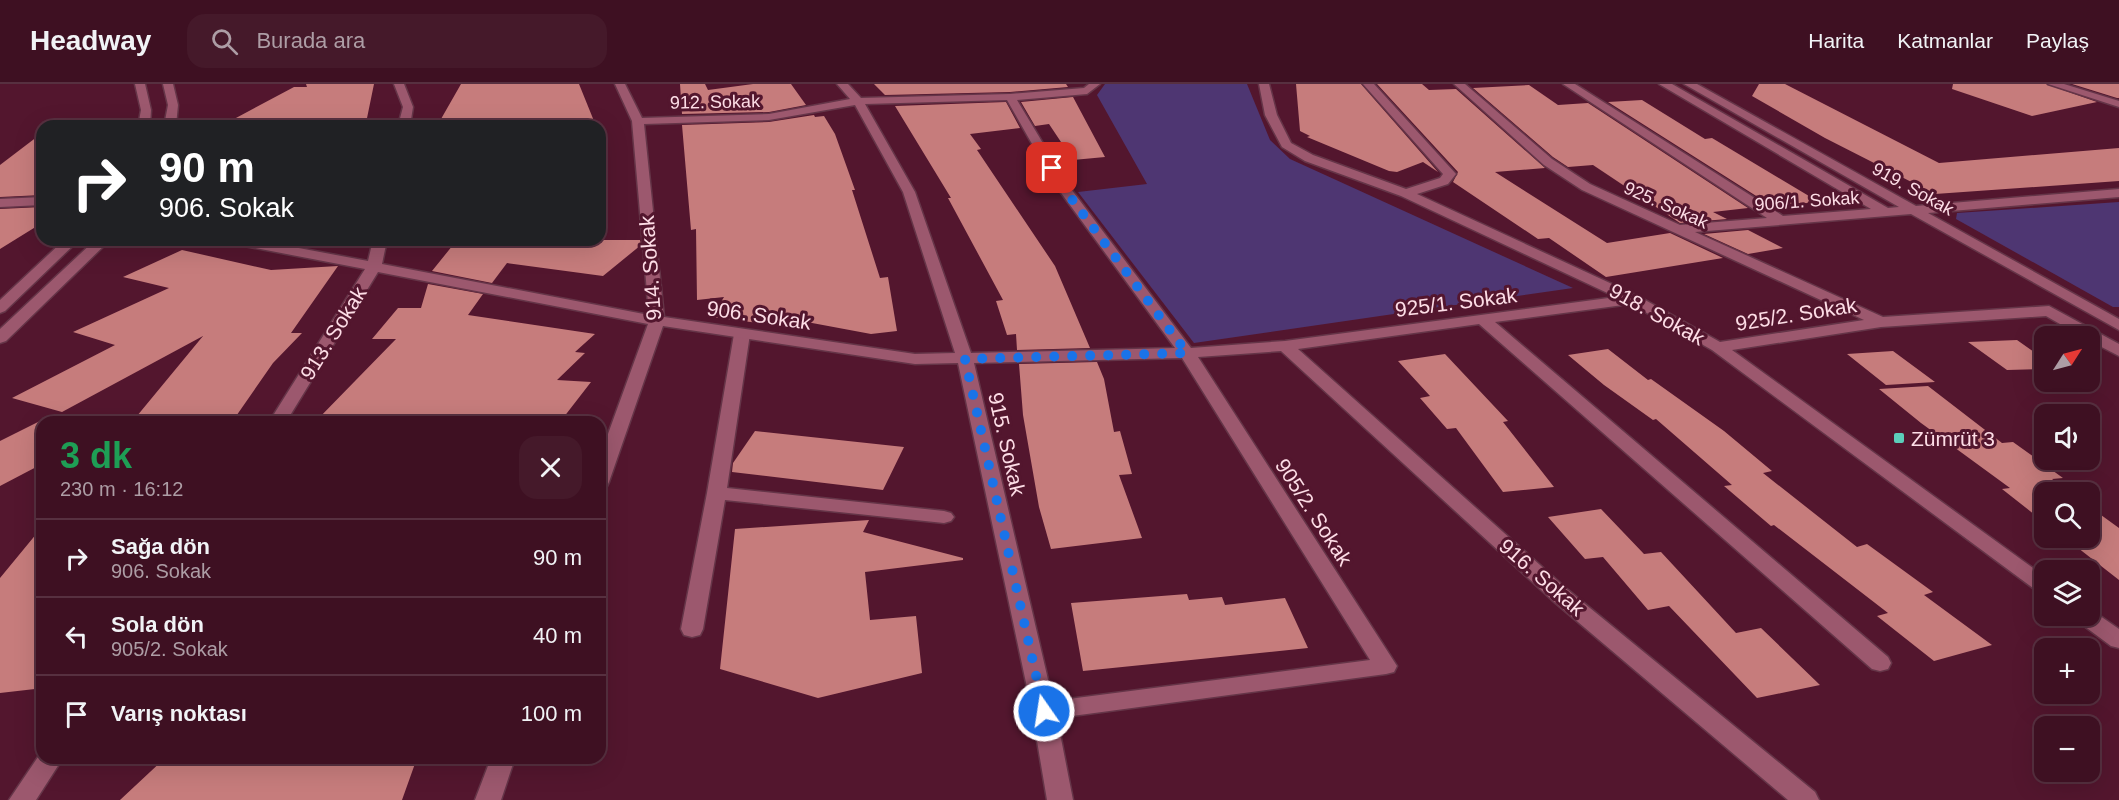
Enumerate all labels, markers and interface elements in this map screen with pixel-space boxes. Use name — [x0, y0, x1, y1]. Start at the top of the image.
search box — [187, 14, 607, 68]
text: Headway — [30, 25, 151, 56]
icon: search — [208, 25, 241, 58]
text: Burada ara — [256, 28, 365, 53]
text: Harita — [1808, 29, 1864, 52]
text: Katmanlar — [1897, 29, 1993, 52]
text: Paylaş — [2026, 29, 2089, 52]
street label: 912. Sokak — [670, 91, 761, 113]
pin — [1026, 142, 1077, 193]
icon: right — [60, 144, 138, 222]
text: 90 m — [159, 144, 255, 191]
icon: arrive — [1035, 151, 1068, 184]
street label: 919. Sokak — [1869, 158, 1958, 220]
street label: 925. Sokak — [1621, 178, 1712, 233]
street label: 906/1. Sokak — [1754, 187, 1861, 215]
text: 906. Sokak — [159, 193, 294, 223]
street label: 914. Sokak — [635, 214, 665, 321]
street label: 918. Sokak — [1605, 278, 1709, 350]
street label: 913. Sokak — [295, 282, 371, 384]
street label: 925/1. Sokak — [1394, 283, 1519, 321]
street label: 925/2. Sokak — [1734, 293, 1859, 335]
street label: 906. Sokak — [705, 296, 813, 334]
north arrow — [2034, 326, 2100, 392]
map controls — [2034, 326, 2100, 782]
street label: 915. Sokak — [984, 390, 1030, 498]
button: sound — [2034, 404, 2100, 470]
place label: Zümrüt 3 — [1911, 427, 1995, 450]
marker: Zümrüt 3 — [1892, 431, 1906, 445]
text: 3 dk — [60, 435, 132, 476]
button: close — [519, 436, 582, 499]
street label: 905/2. Sokak — [1271, 454, 1357, 570]
text: 230 m · 16:12 — [60, 478, 183, 500]
button: search — [2034, 482, 2100, 548]
text: Sağa dön — [111, 534, 210, 559]
street label: 916. Sokak — [1495, 534, 1590, 620]
icon: right — [60, 542, 93, 575]
text: 90 m — [533, 545, 582, 570]
text: 906. Sokak — [111, 560, 211, 582]
button: layers — [2034, 560, 2100, 626]
text: Sola dön — [111, 612, 204, 637]
icon: left — [60, 620, 93, 653]
text: 40 m — [533, 623, 582, 648]
text: 905/2. Sokak — [111, 638, 228, 660]
button: + — [2034, 638, 2100, 704]
position arrow — [1012, 679, 1076, 743]
icon: arrive — [60, 698, 93, 731]
text: Varış noktası — [111, 701, 247, 726]
text: 100 m — [521, 701, 582, 726]
button: − — [2034, 716, 2100, 782]

